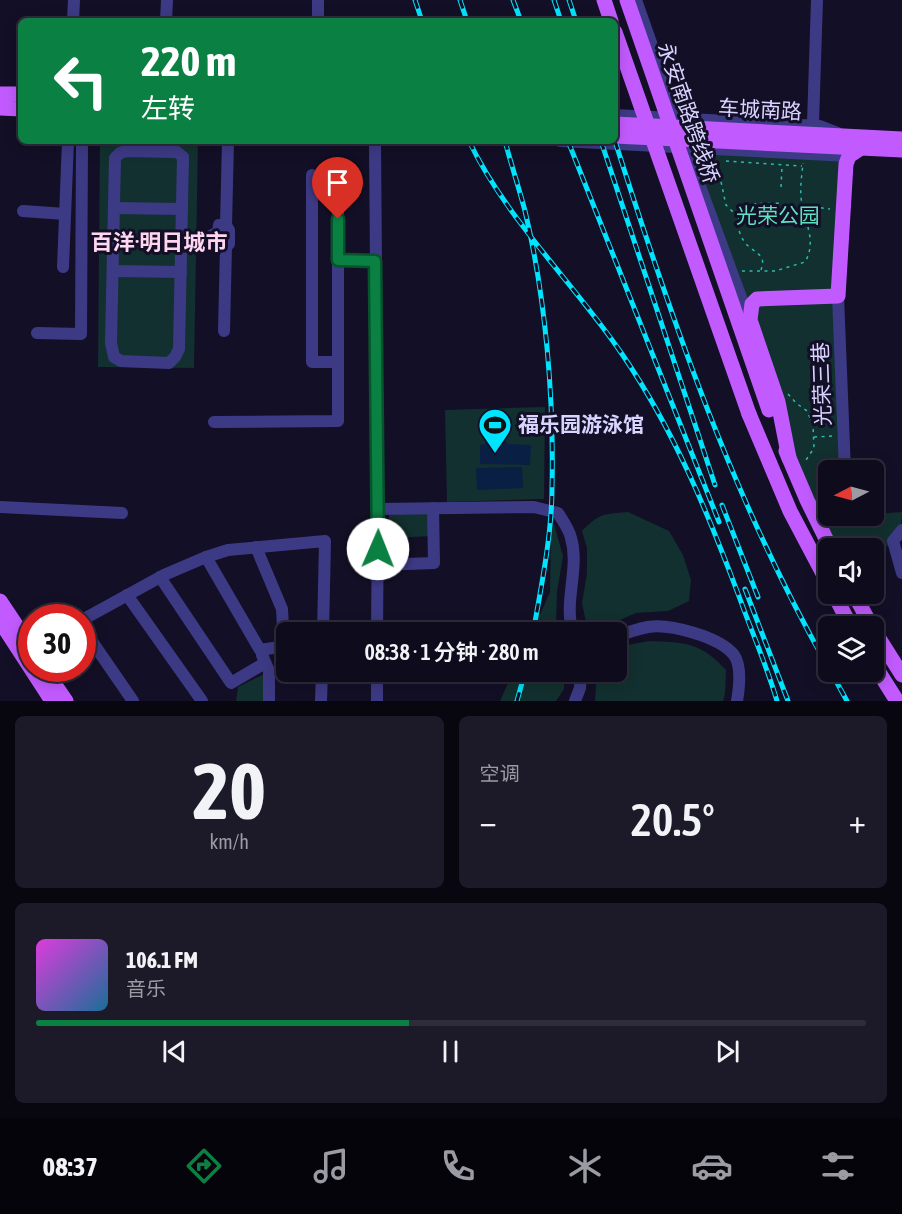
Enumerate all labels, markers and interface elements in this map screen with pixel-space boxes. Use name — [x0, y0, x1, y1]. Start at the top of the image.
text: 220 m — [141, 37, 236, 85]
street label: 永安南路跨线桥 — [654, 39, 724, 186]
icon: left — [42, 42, 120, 120]
text: 左转 — [141, 93, 195, 124]
street label: 车城南路 — [717, 95, 803, 123]
pin — [312, 157, 363, 219]
icon: arrive — [321, 166, 354, 199]
park label: 光荣公园 — [736, 203, 820, 227]
district label: 百洋·明日城市 — [91, 229, 227, 255]
street label: 光荣三巷 — [808, 342, 834, 426]
sports icon: 福乐园游泳馆 — [477, 407, 513, 454]
place label: 福乐园游泳馆 — [518, 412, 644, 436]
north arrow — [818, 460, 884, 526]
map controls — [818, 460, 884, 682]
position arrow — [346, 517, 410, 581]
button: sound — [818, 538, 884, 604]
speed limit sign: 30 — [18, 604, 96, 682]
button: layers — [818, 616, 884, 682]
text: 08:38 · 1 分钟 · 280 m — [365, 639, 538, 665]
text: 20 — [193, 746, 266, 836]
text: 空调 — [480, 762, 520, 785]
text: 20.5° — [631, 794, 715, 846]
text: − — [480, 802, 497, 840]
text: + — [849, 802, 866, 840]
text: km/h — [209, 830, 249, 853]
text: 106.1 FM — [126, 947, 198, 973]
text: 音乐 — [126, 977, 166, 1000]
icon: previous — [158, 1035, 191, 1068]
icon: pause — [434, 1035, 467, 1068]
icon: next — [711, 1035, 744, 1068]
icon: directions — [183, 1145, 225, 1187]
icon: music — [310, 1145, 352, 1187]
icon: phone — [437, 1145, 479, 1187]
icon: climate — [564, 1145, 606, 1187]
icon: car — [691, 1145, 733, 1187]
icon: filters — [817, 1145, 859, 1187]
text: 08:37 — [42, 1151, 98, 1182]

